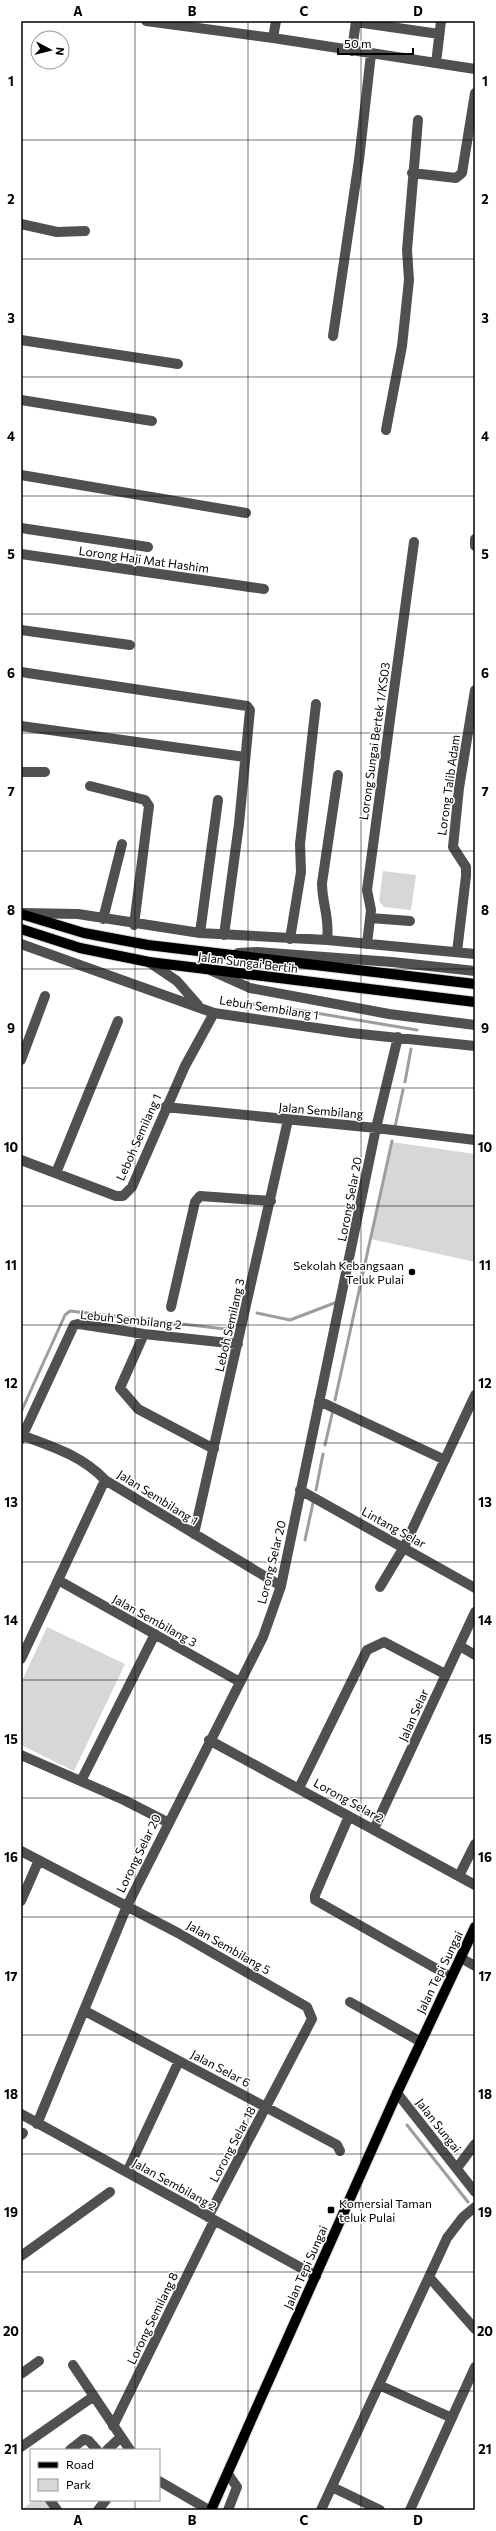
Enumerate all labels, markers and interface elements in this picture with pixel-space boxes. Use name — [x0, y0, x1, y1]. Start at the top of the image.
text: A — [73, 3, 83, 19]
text: B — [188, 3, 197, 19]
text: C — [300, 3, 309, 19]
text: D — [413, 3, 423, 19]
north arrow — [30, 30, 70, 70]
scale bar — [338, 30, 413, 56]
text: 50 m — [344, 36, 372, 50]
text: N — [53, 46, 67, 56]
text: 1 — [8, 73, 14, 89]
text: 1 — [482, 73, 488, 89]
text: 2 — [7, 191, 15, 207]
text: 2 — [481, 191, 489, 207]
text: 3 — [7, 310, 15, 326]
text: 3 — [481, 310, 489, 326]
text: 4 — [7, 428, 15, 444]
text: 4 — [481, 428, 489, 444]
street label: Lorong Haji Mat Hashim — [78, 543, 210, 575]
text: 5 — [7, 546, 15, 562]
text: 5 — [481, 546, 489, 562]
street label: Lorong Sungai Bertek 1/KS03 — [356, 661, 392, 821]
text: 6 — [7, 665, 15, 681]
text: 6 — [481, 665, 489, 681]
street label: Lorong Talib Adam — [434, 734, 462, 836]
text: 7 — [7, 783, 15, 799]
text: 7 — [481, 783, 489, 799]
text: 8 — [7, 902, 15, 918]
text: 8 — [481, 902, 489, 918]
street label: Jalan Sungai Bertih — [197, 949, 299, 976]
street label: Lebuh Sembilang 1 — [218, 992, 320, 1022]
text: 9 — [7, 1020, 15, 1036]
text: 9 — [481, 1020, 489, 1036]
street label: Leboh Semilang 1 — [113, 1091, 163, 1183]
street label: Jalan Sembilang — [278, 1099, 364, 1122]
text: 10 — [4, 1139, 19, 1155]
text: 10 — [478, 1139, 493, 1155]
street label: Lorong Selar 20 — [334, 1155, 364, 1242]
text: 11 — [5, 1257, 17, 1273]
text: 11 — [479, 1257, 491, 1273]
place label: Sekolah Kebangsaan Teluk Pulai — [293, 1258, 404, 1286]
marker: Sekolah Kebangsaan Teluk Pulai — [407, 1267, 417, 1277]
street label: Leboh Semilang 3 — [211, 1277, 247, 1373]
street label: Lebuh Sembilang 2 — [80, 1307, 183, 1331]
text: 12 — [4, 1375, 18, 1391]
text: 12 — [478, 1375, 492, 1391]
street label: Jalan Sembilang 1 — [115, 1467, 201, 1528]
text: 13 — [4, 1494, 18, 1510]
text: 13 — [478, 1494, 492, 1510]
street label: Lintang Selar — [359, 1504, 429, 1550]
street label: Lorong Selar 20 — [254, 1519, 288, 1605]
street label: Jalan Sembilang 3 — [110, 1591, 200, 1650]
text: 14 — [4, 1612, 18, 1628]
text: 14 — [478, 1612, 492, 1628]
street label: Jalan Selar — [395, 1687, 432, 1744]
text: 15 — [4, 1731, 18, 1747]
text: 15 — [478, 1731, 492, 1747]
street label: Lorong Selar 2 — [312, 1775, 387, 1825]
street label: Lorong Selar 20 — [113, 1811, 163, 1895]
text: 16 — [4, 1849, 18, 1865]
text: 16 — [478, 1849, 492, 1865]
street label: Jalan Sembilang 5 — [184, 1917, 273, 1978]
street label: Jalan Tepi Sungai — [413, 1928, 466, 2016]
text: 17 — [4, 1968, 18, 1984]
text: 17 — [478, 1968, 492, 1984]
street label: Jalan Selar 6 — [188, 2046, 253, 2090]
text: 18 — [4, 2086, 18, 2102]
text: 18 — [478, 2086, 492, 2102]
street label: Jalan Sungai — [413, 2095, 464, 2155]
street label: Lorong Selar 18 — [206, 2104, 258, 2184]
street label: Jalan Sembilang 2 — [130, 2155, 220, 2214]
place label: Komersial Taman teluk Pulai — [339, 2196, 432, 2224]
text: 19 — [4, 2204, 18, 2220]
text: 19 — [478, 2204, 492, 2220]
marker: Komersial Taman teluk Pulai — [326, 2205, 336, 2215]
street label: Jalan Tepi Sungai — [280, 2223, 331, 2311]
street label: Lorong Semilang 8 — [124, 2270, 180, 2366]
text: 20 — [3, 2323, 19, 2339]
text: 20 — [477, 2323, 493, 2339]
text: 21 — [4, 2441, 18, 2457]
text: 21 — [478, 2441, 492, 2457]
legend — [30, 2449, 160, 2501]
text: Road — [66, 2457, 94, 2471]
text: Park — [66, 2477, 92, 2491]
text: A — [73, 2512, 83, 2528]
text: B — [188, 2512, 197, 2528]
text: C — [300, 2512, 309, 2528]
text: D — [413, 2512, 423, 2528]

